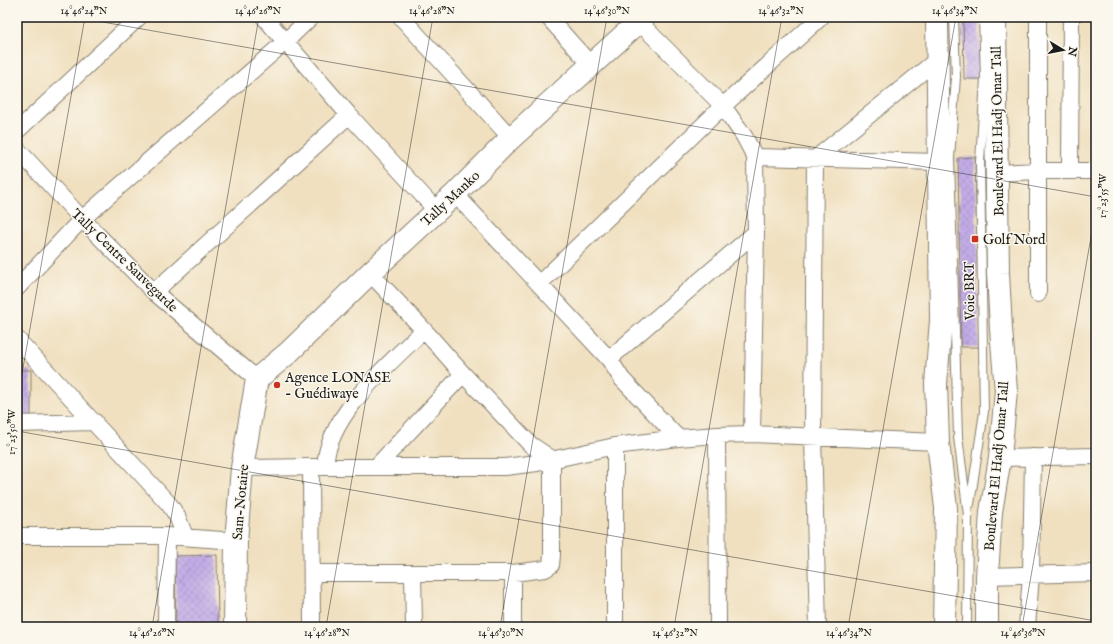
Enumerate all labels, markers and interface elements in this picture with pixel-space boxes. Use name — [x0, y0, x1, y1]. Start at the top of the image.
text: 14°46'24"N — [61, 5, 108, 18]
text: 14°46'26"N — [235, 5, 281, 18]
text: 14°46'28"N — [409, 5, 455, 18]
text: 14°46'30"N — [584, 5, 630, 18]
text: 14°46'32"N — [758, 5, 804, 18]
text: 14°46'34"N — [932, 5, 978, 18]
north arrow — [1043, 30, 1083, 70]
text: N — [1064, 45, 1080, 58]
street label: Boulevard El Hadj Omar Tall — [988, 46, 1008, 216]
street label: Tally Manko — [417, 167, 484, 231]
text: 17°23'55"W — [1097, 173, 1110, 218]
street label: Tally Centre Sauvegarde — [67, 205, 182, 317]
place label: Golf Nord — [983, 231, 1046, 249]
marker: Golf Nord — [970, 234, 980, 244]
street label: Voie BRT — [960, 261, 980, 322]
place label: Agence LONASE - Guédiwaye — [284, 369, 391, 403]
marker: Agence LONASE - Guédiwaye — [272, 380, 282, 390]
street label: Boulevard El Hadj Omar Tall — [981, 380, 1013, 552]
text: 17°23'50"W — [6, 409, 19, 455]
street label: Sam-Notaire — [229, 463, 253, 541]
text: 14°46'26"N — [129, 627, 175, 640]
text: 14°46'28"N — [304, 627, 350, 640]
text: 14°46'30"N — [478, 627, 524, 640]
text: 14°46'32"N — [652, 627, 698, 640]
text: 14°46'34"N — [826, 627, 872, 640]
text: 14°46'36"N — [1000, 627, 1046, 640]

